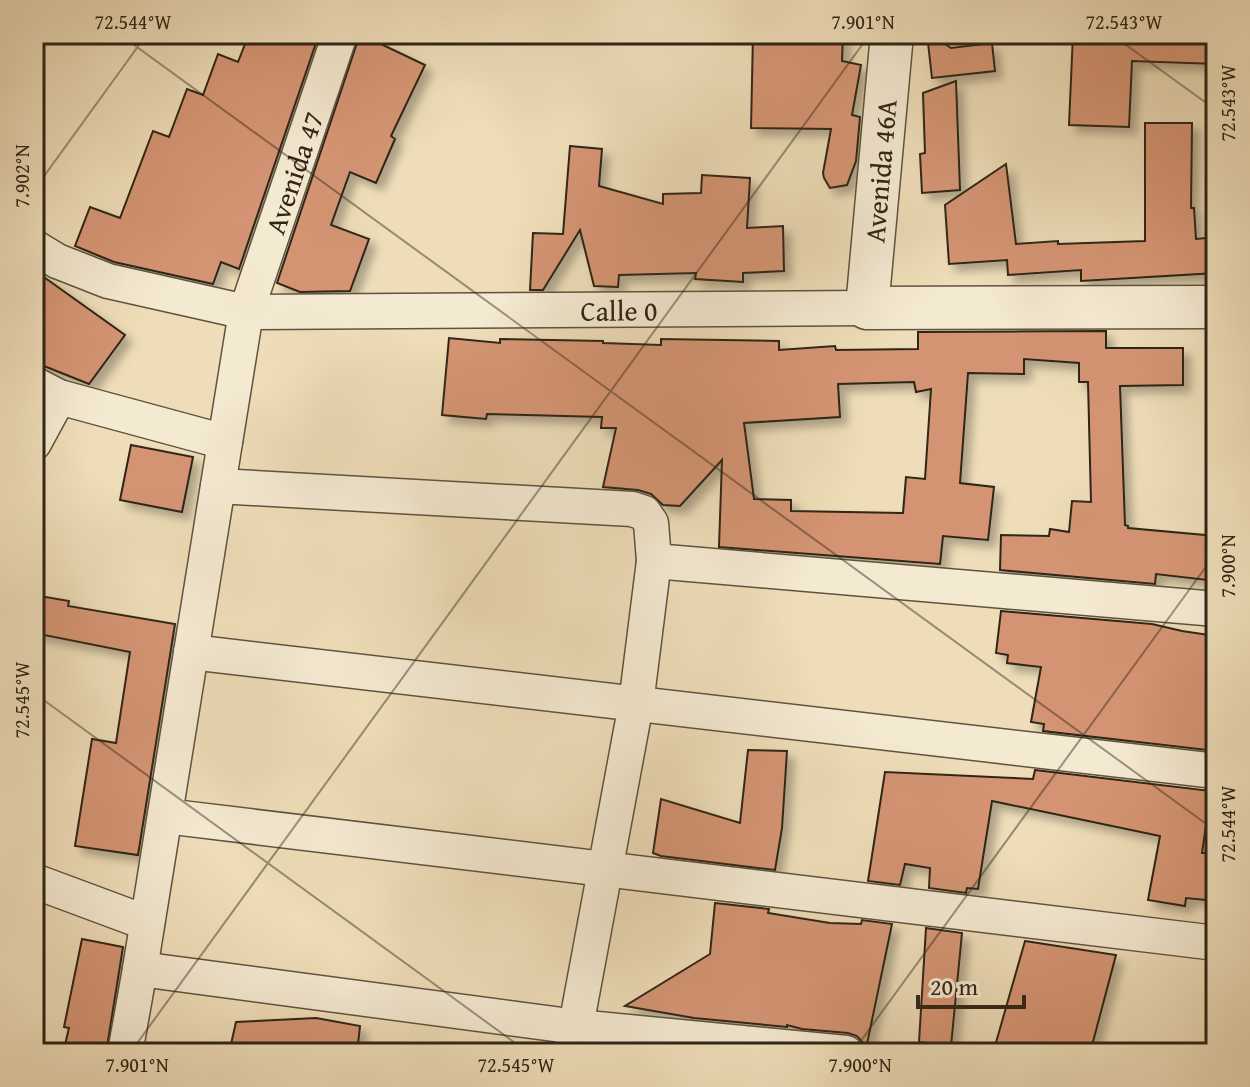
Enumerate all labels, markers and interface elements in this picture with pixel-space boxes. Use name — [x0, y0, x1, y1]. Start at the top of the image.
text: 72.544°W — [94, 7, 172, 36]
text: 7.901°N — [831, 7, 895, 36]
text: 72.543°W — [1085, 7, 1163, 36]
text: 72.543°W — [1213, 64, 1242, 142]
street label: Avenida 46A — [853, 98, 907, 244]
street label: Avenida 47 — [253, 106, 333, 239]
text: 7.902°N — [7, 144, 36, 208]
street label: Calle 0 — [580, 289, 657, 330]
text: 7.900°N — [1213, 534, 1242, 598]
text: 72.545°W — [7, 661, 36, 739]
text: 72.544°W — [1213, 785, 1242, 863]
scale bar — [918, 959, 1024, 1009]
text: 20 m — [930, 969, 978, 1004]
text: 7.901°N — [105, 1050, 169, 1079]
text: 72.545°W — [477, 1050, 555, 1079]
text: 7.900°N — [828, 1050, 892, 1079]

